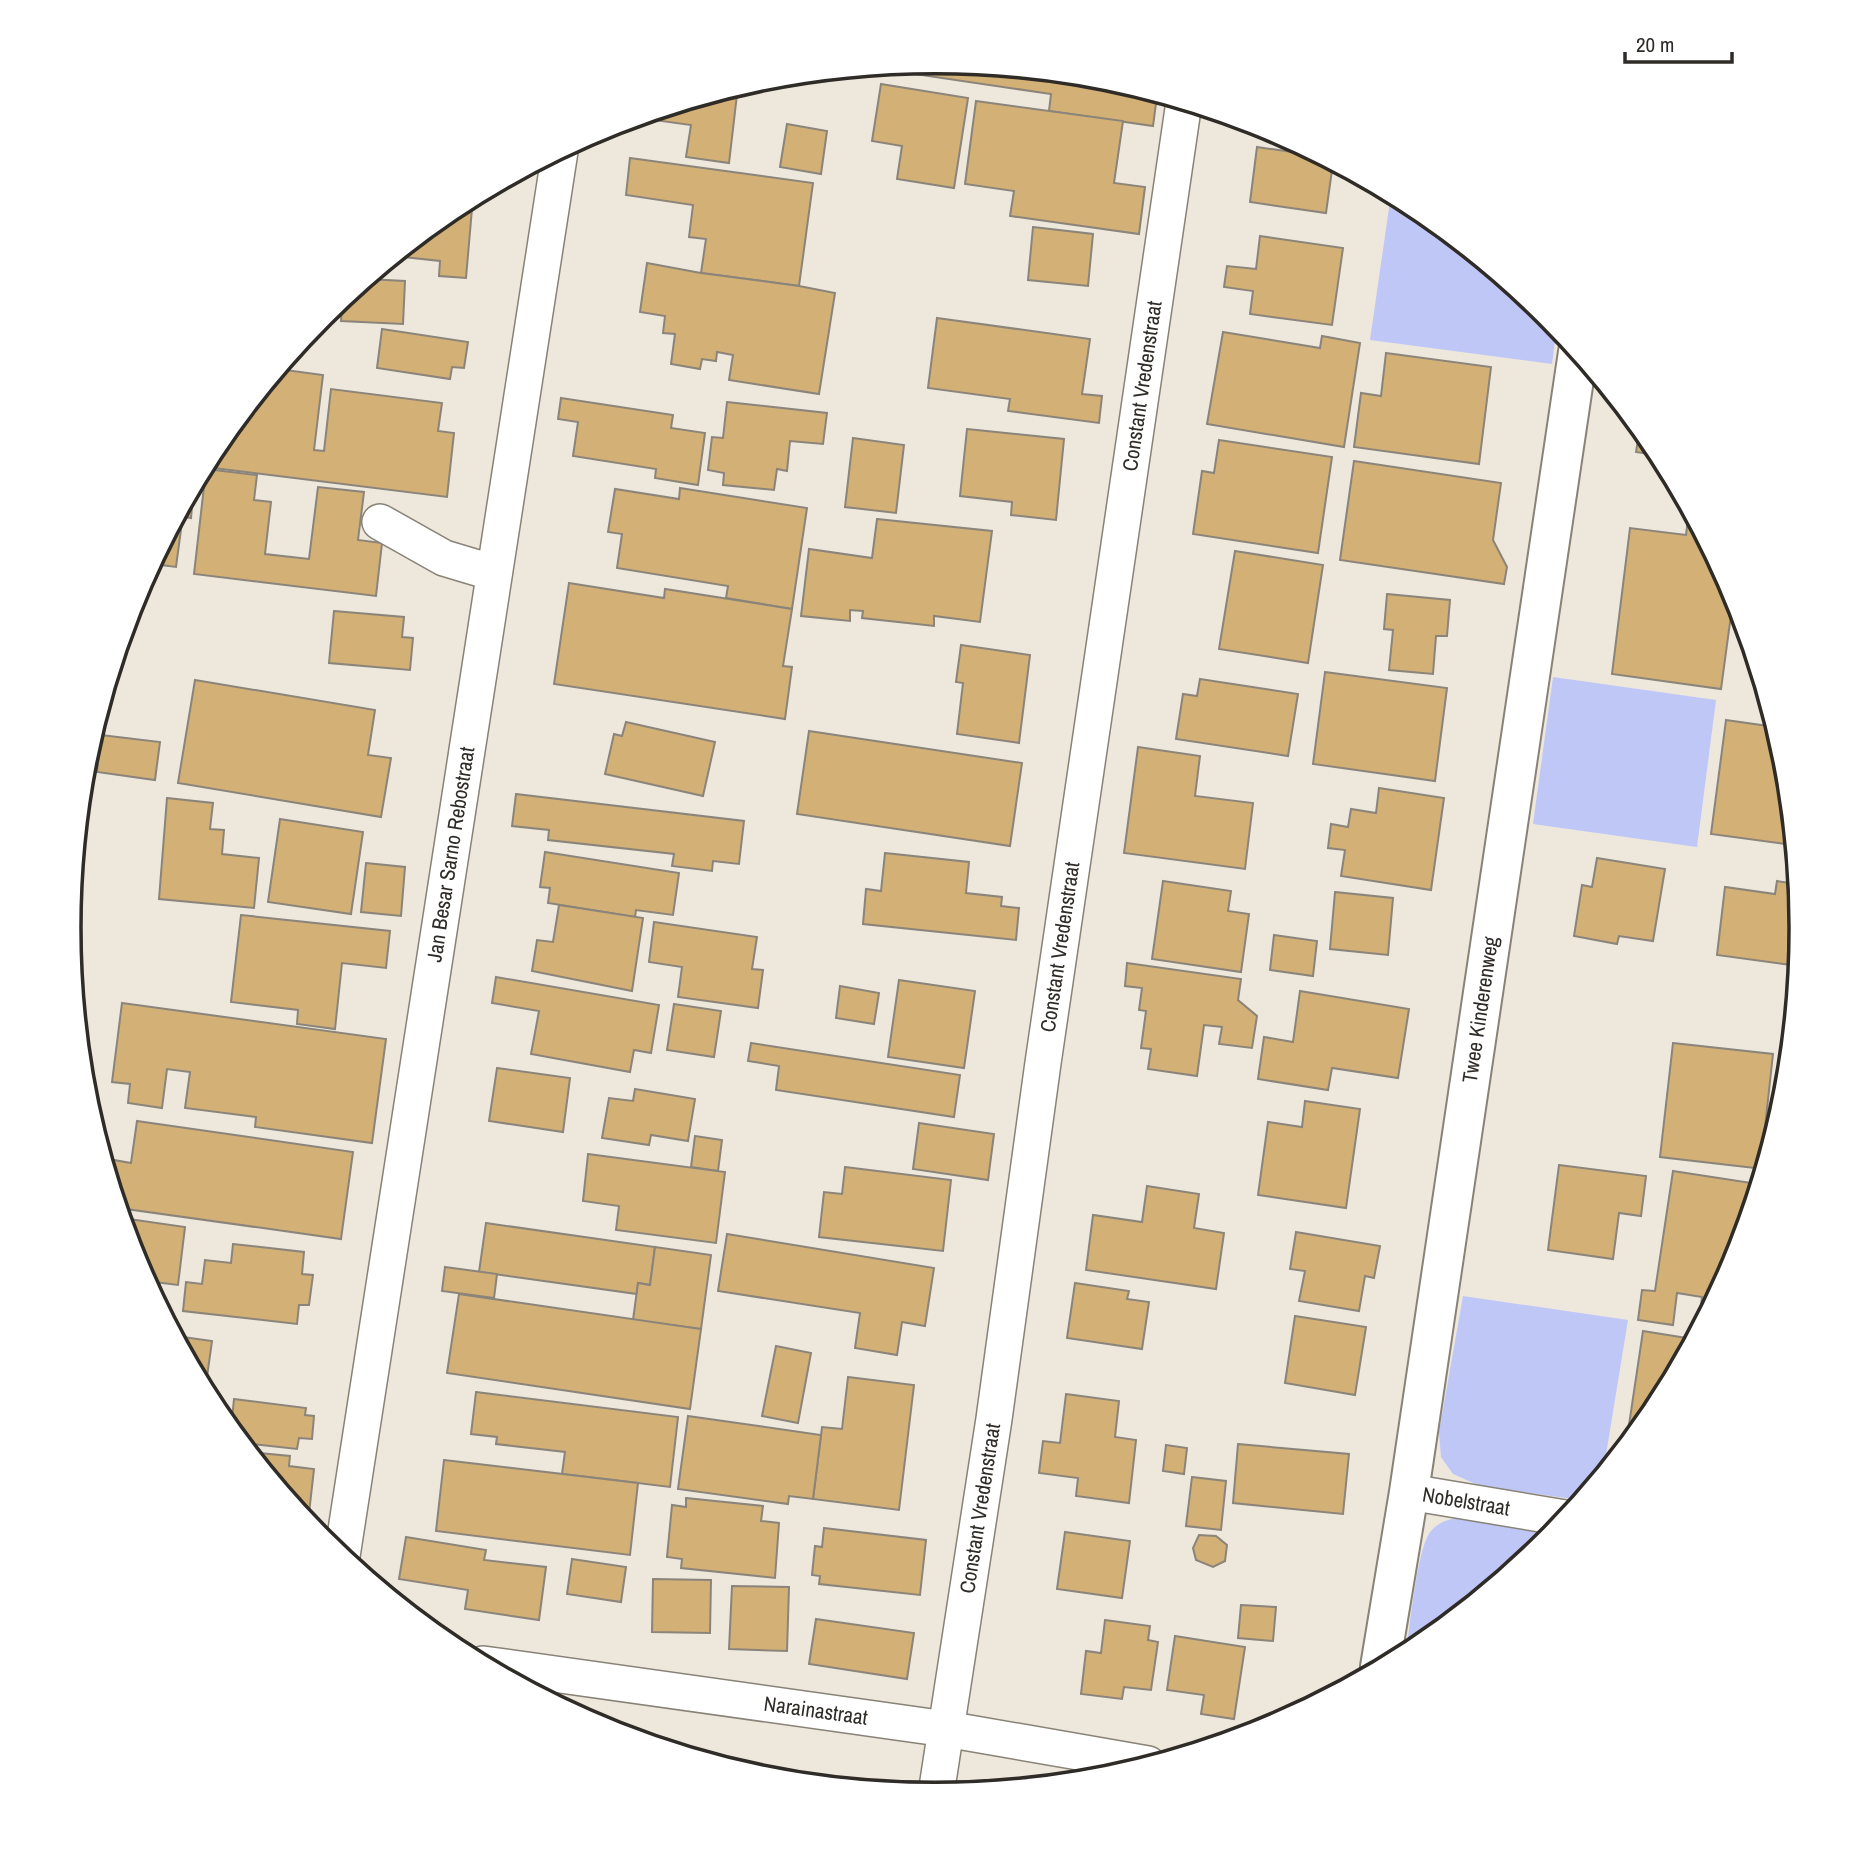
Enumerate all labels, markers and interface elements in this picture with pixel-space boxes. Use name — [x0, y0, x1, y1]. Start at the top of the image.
scale bar — [1625, 21, 1732, 65]
text: 20 m — [1636, 30, 1674, 59]
street label: Constant Vredenstraat — [1115, 299, 1169, 473]
street label: Jan Besar Sarno Rebostraat — [419, 744, 481, 964]
street label: Constant Vredenstraat — [1033, 860, 1086, 1034]
street label: Twee Kinderenweg — [1455, 934, 1505, 1085]
street label: Constant Vredenstraat — [952, 1421, 1007, 1595]
street label: Nobelstraat — [1420, 1479, 1512, 1523]
street label: Narainastraat — [762, 1689, 870, 1732]

